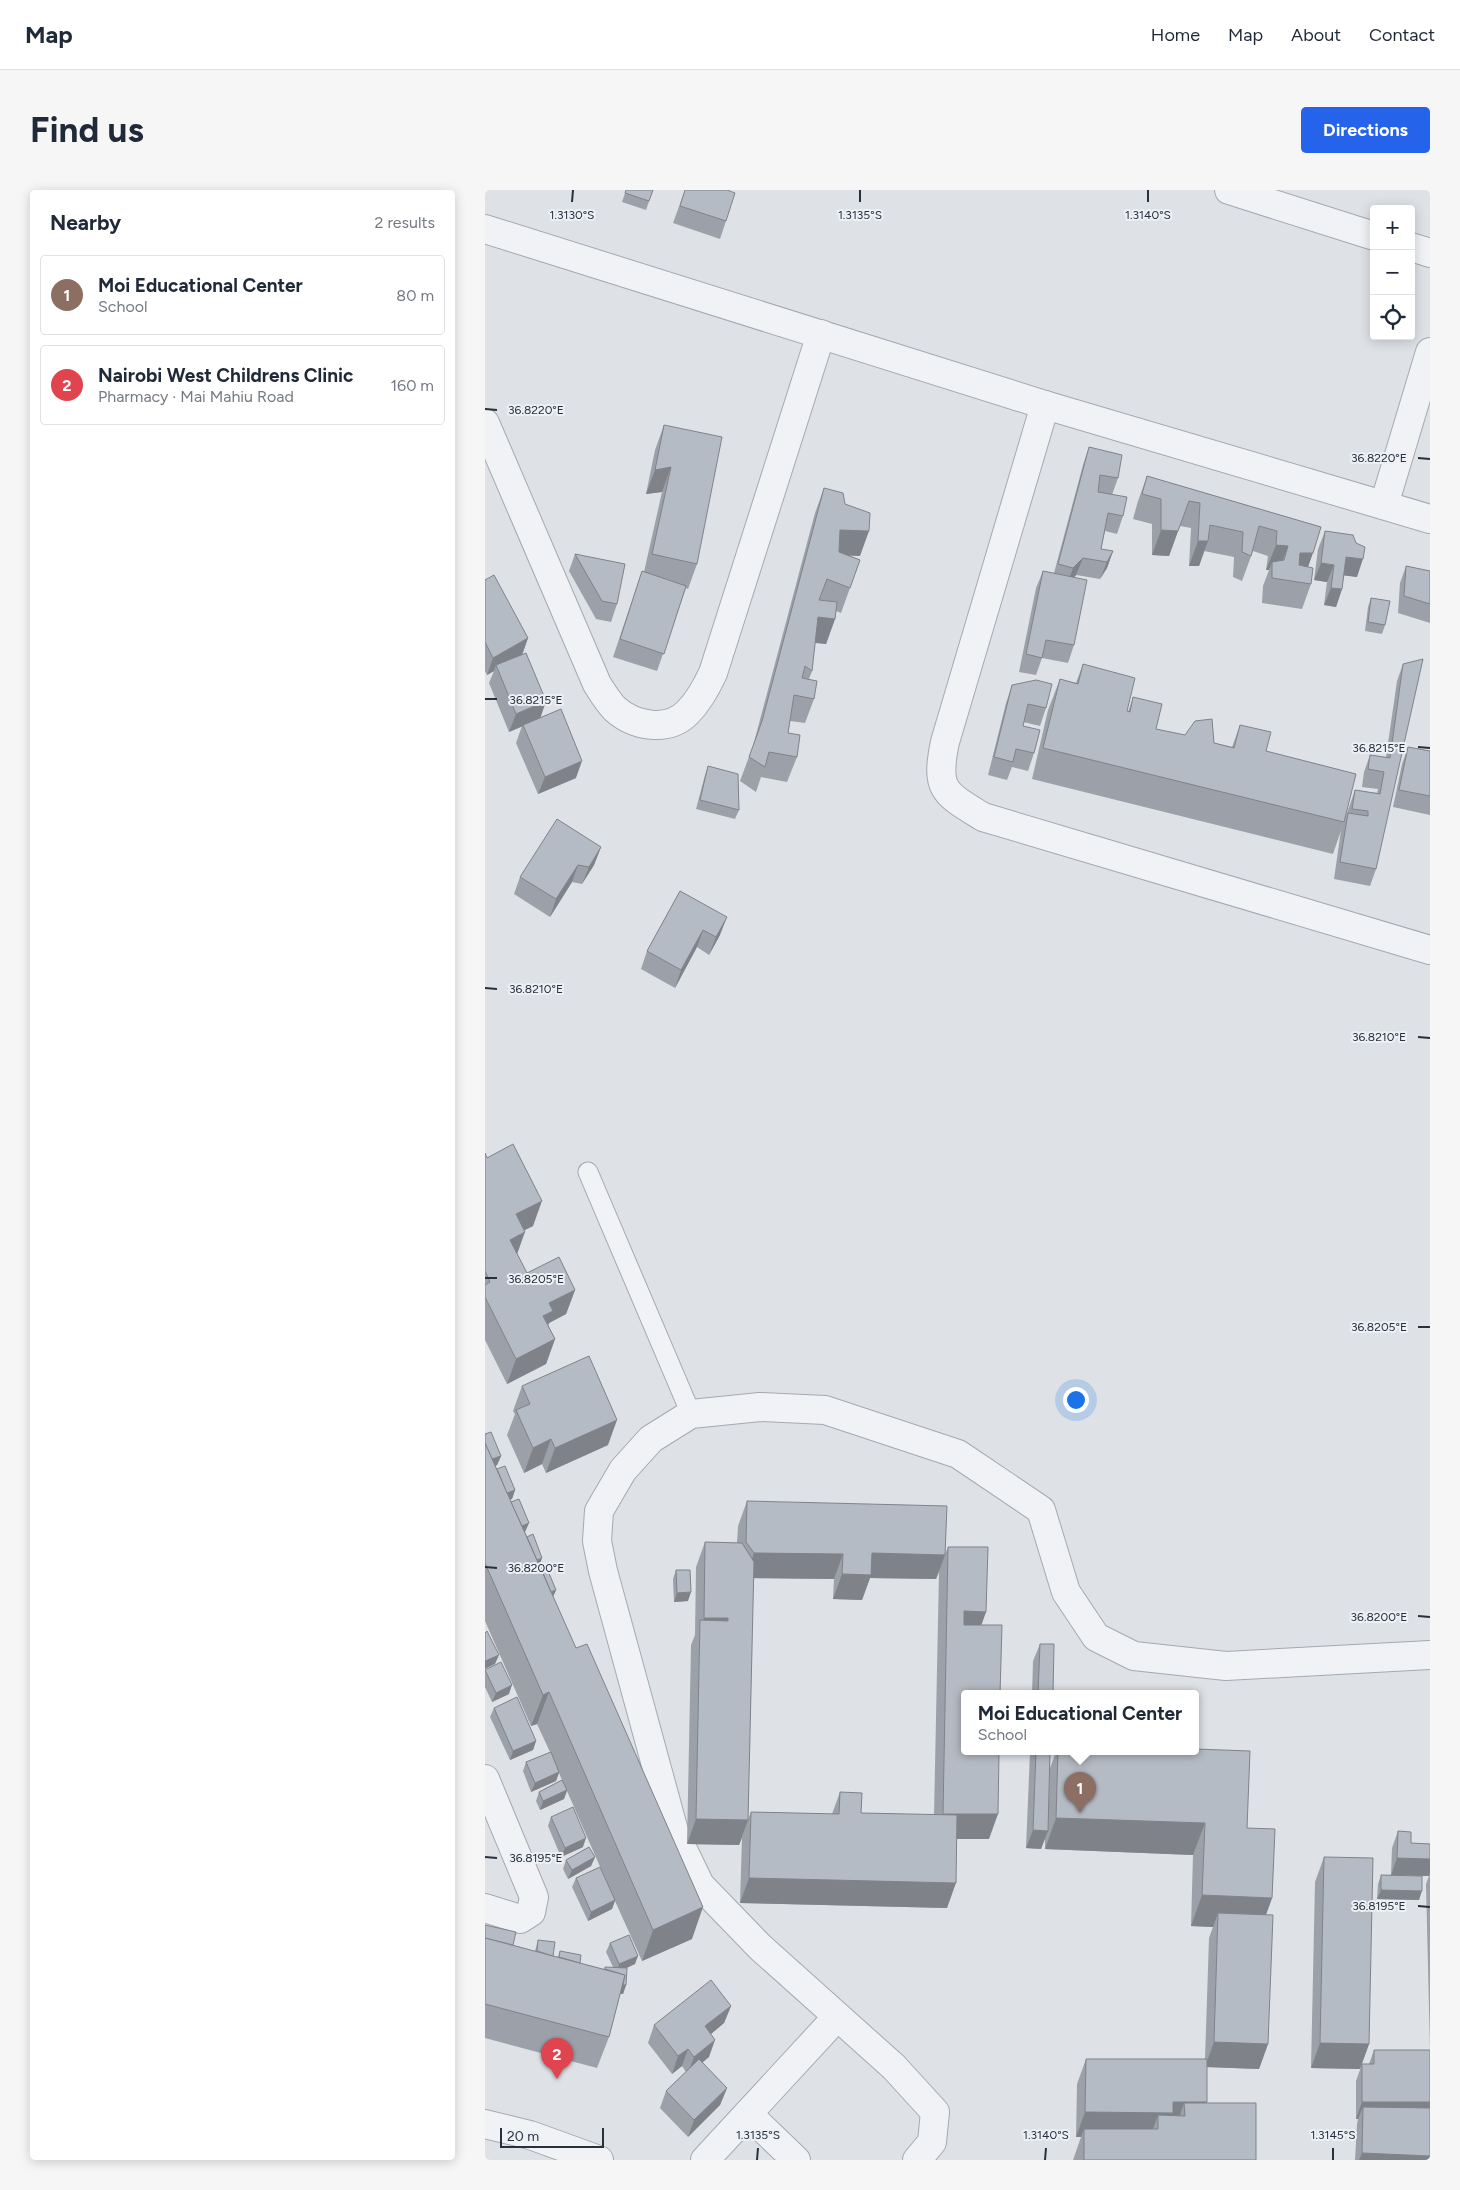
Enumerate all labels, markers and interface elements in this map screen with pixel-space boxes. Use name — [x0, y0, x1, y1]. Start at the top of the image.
text: Map — [25, 20, 73, 49]
text: Home — [1151, 24, 1200, 46]
text: Map — [1228, 24, 1263, 46]
text: About — [1291, 24, 1341, 46]
text: Contact — [1369, 24, 1435, 46]
button: Directions — [1301, 107, 1430, 153]
text: Find us — [30, 109, 144, 151]
map controls — [1370, 205, 1415, 340]
button: + — [1370, 205, 1415, 250]
text: 1.3130°S — [550, 208, 594, 222]
text: 1.3135°S — [838, 208, 882, 222]
text: 1.3140°S — [1125, 208, 1171, 222]
text: Nearby — [50, 210, 121, 235]
text: 2 results — [375, 213, 435, 232]
button: − — [1370, 250, 1415, 295]
text: Moi Educational Center — [98, 274, 303, 297]
text: 1 — [64, 286, 70, 305]
text: 80 m — [396, 286, 434, 305]
button: locate — [1370, 295, 1415, 340]
text: School — [98, 297, 148, 316]
text: Nairobi West Childrens Clinic — [98, 364, 353, 387]
text: 2 — [62, 376, 72, 395]
text: 160 m — [391, 376, 434, 395]
text: Pharmacy · Mai Mahiu Road — [98, 387, 294, 406]
text: 36.8220°E — [508, 403, 564, 417]
text: 36.8220°E — [1351, 451, 1407, 465]
text: 36.8215°E — [509, 693, 563, 707]
text: 36.8215°E — [1352, 741, 1406, 755]
text: 36.8210°E — [509, 982, 563, 996]
text: 36.8210°E — [1352, 1030, 1406, 1044]
text: 36.8205°E — [508, 1272, 564, 1286]
text: 36.8205°E — [1351, 1320, 1407, 1334]
your location — [1063, 1387, 1089, 1413]
text: 36.8200°E — [508, 1561, 564, 1575]
text: 36.8200°E — [1351, 1610, 1407, 1624]
popup — [961, 1690, 1199, 1755]
text: Moi Educational Center — [978, 1702, 1182, 1725]
text: School — [978, 1725, 1027, 1744]
pin: 1 — [1064, 1772, 1096, 1813]
text: 36.8195°E — [509, 1851, 563, 1865]
text: 36.8195°E — [1352, 1899, 1406, 1913]
pin: 2 — [541, 2038, 573, 2079]
scale bar — [500, 2125, 604, 2148]
text: 20 m — [507, 2128, 539, 2145]
text: 1.3135°S — [736, 2128, 780, 2142]
text: 1.3140°S — [1023, 2128, 1069, 2142]
text: 1.3145°S — [1310, 2128, 1356, 2142]

